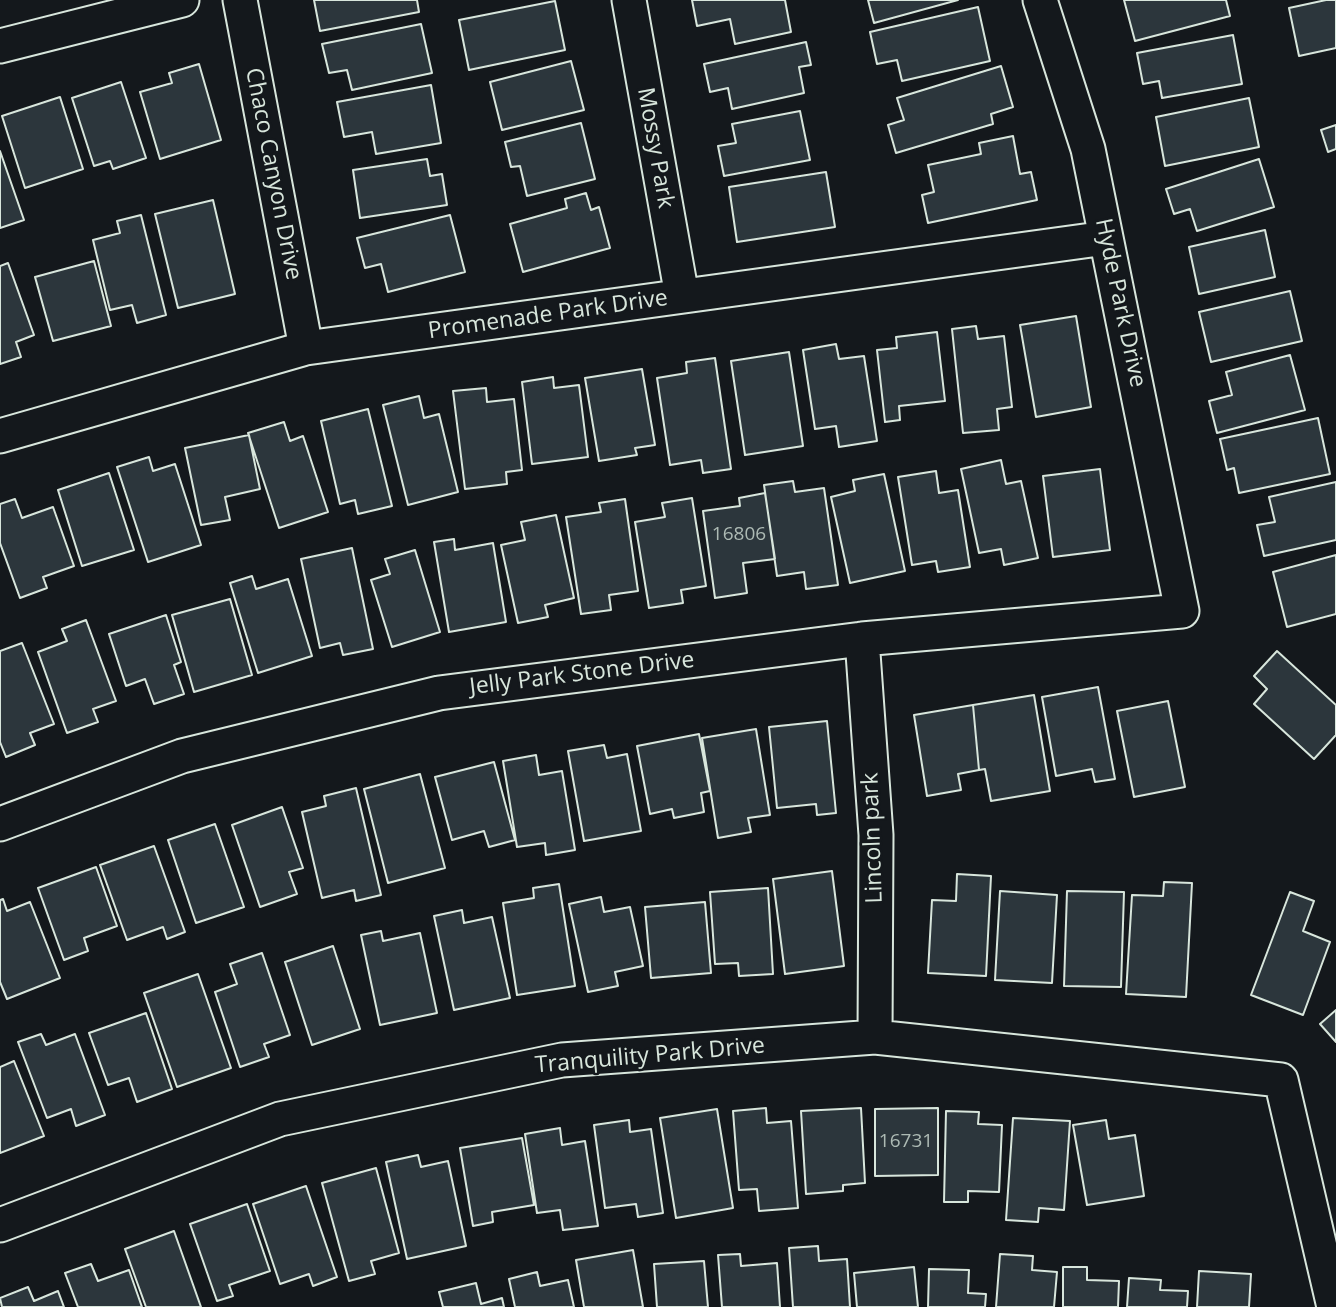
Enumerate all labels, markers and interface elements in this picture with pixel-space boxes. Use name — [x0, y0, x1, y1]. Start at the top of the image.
street label: Chaco Canyon Drive — [239, 66, 307, 282]
street label: Mossy Park — [631, 86, 679, 210]
street label: Hyde Park Drive — [1089, 216, 1151, 390]
street label: Promenade Park Drive — [427, 285, 669, 345]
house number: 16806 — [712, 524, 766, 546]
street label: Jelly Park Stone Drive — [468, 647, 696, 701]
street label: Lincoln park — [857, 772, 889, 904]
street label: Tranquility Park Drive — [534, 1032, 766, 1080]
house number: 16731 — [879, 1131, 933, 1153]

